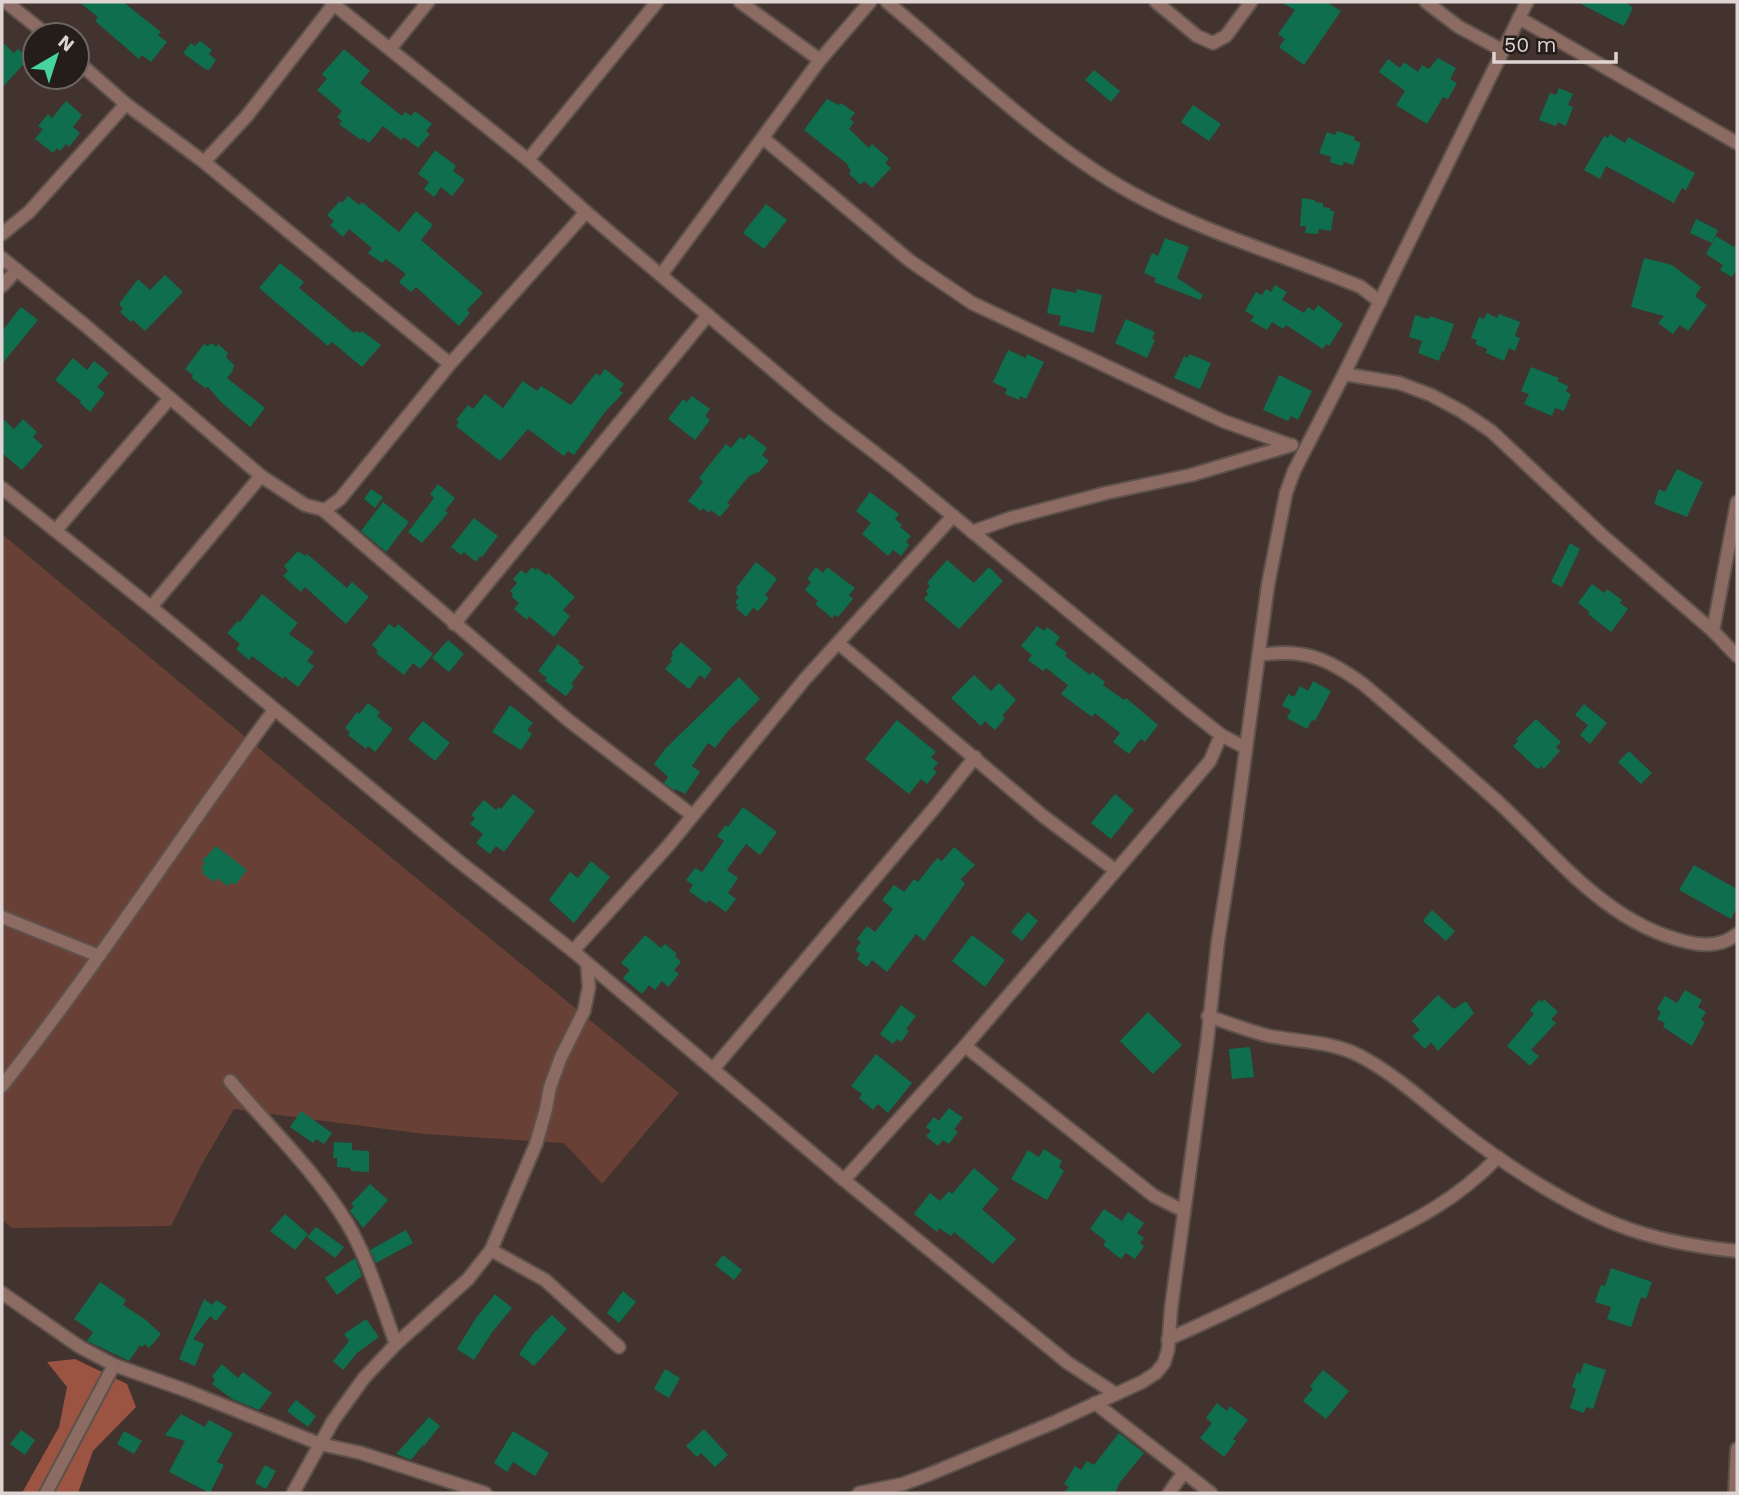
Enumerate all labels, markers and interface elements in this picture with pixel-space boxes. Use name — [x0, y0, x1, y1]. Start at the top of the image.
north arrow — [21, 21, 91, 91]
scale bar — [1494, 21, 1616, 65]
text: N — [54, 30, 79, 57]
text: 50 m — [1504, 32, 1556, 57]

